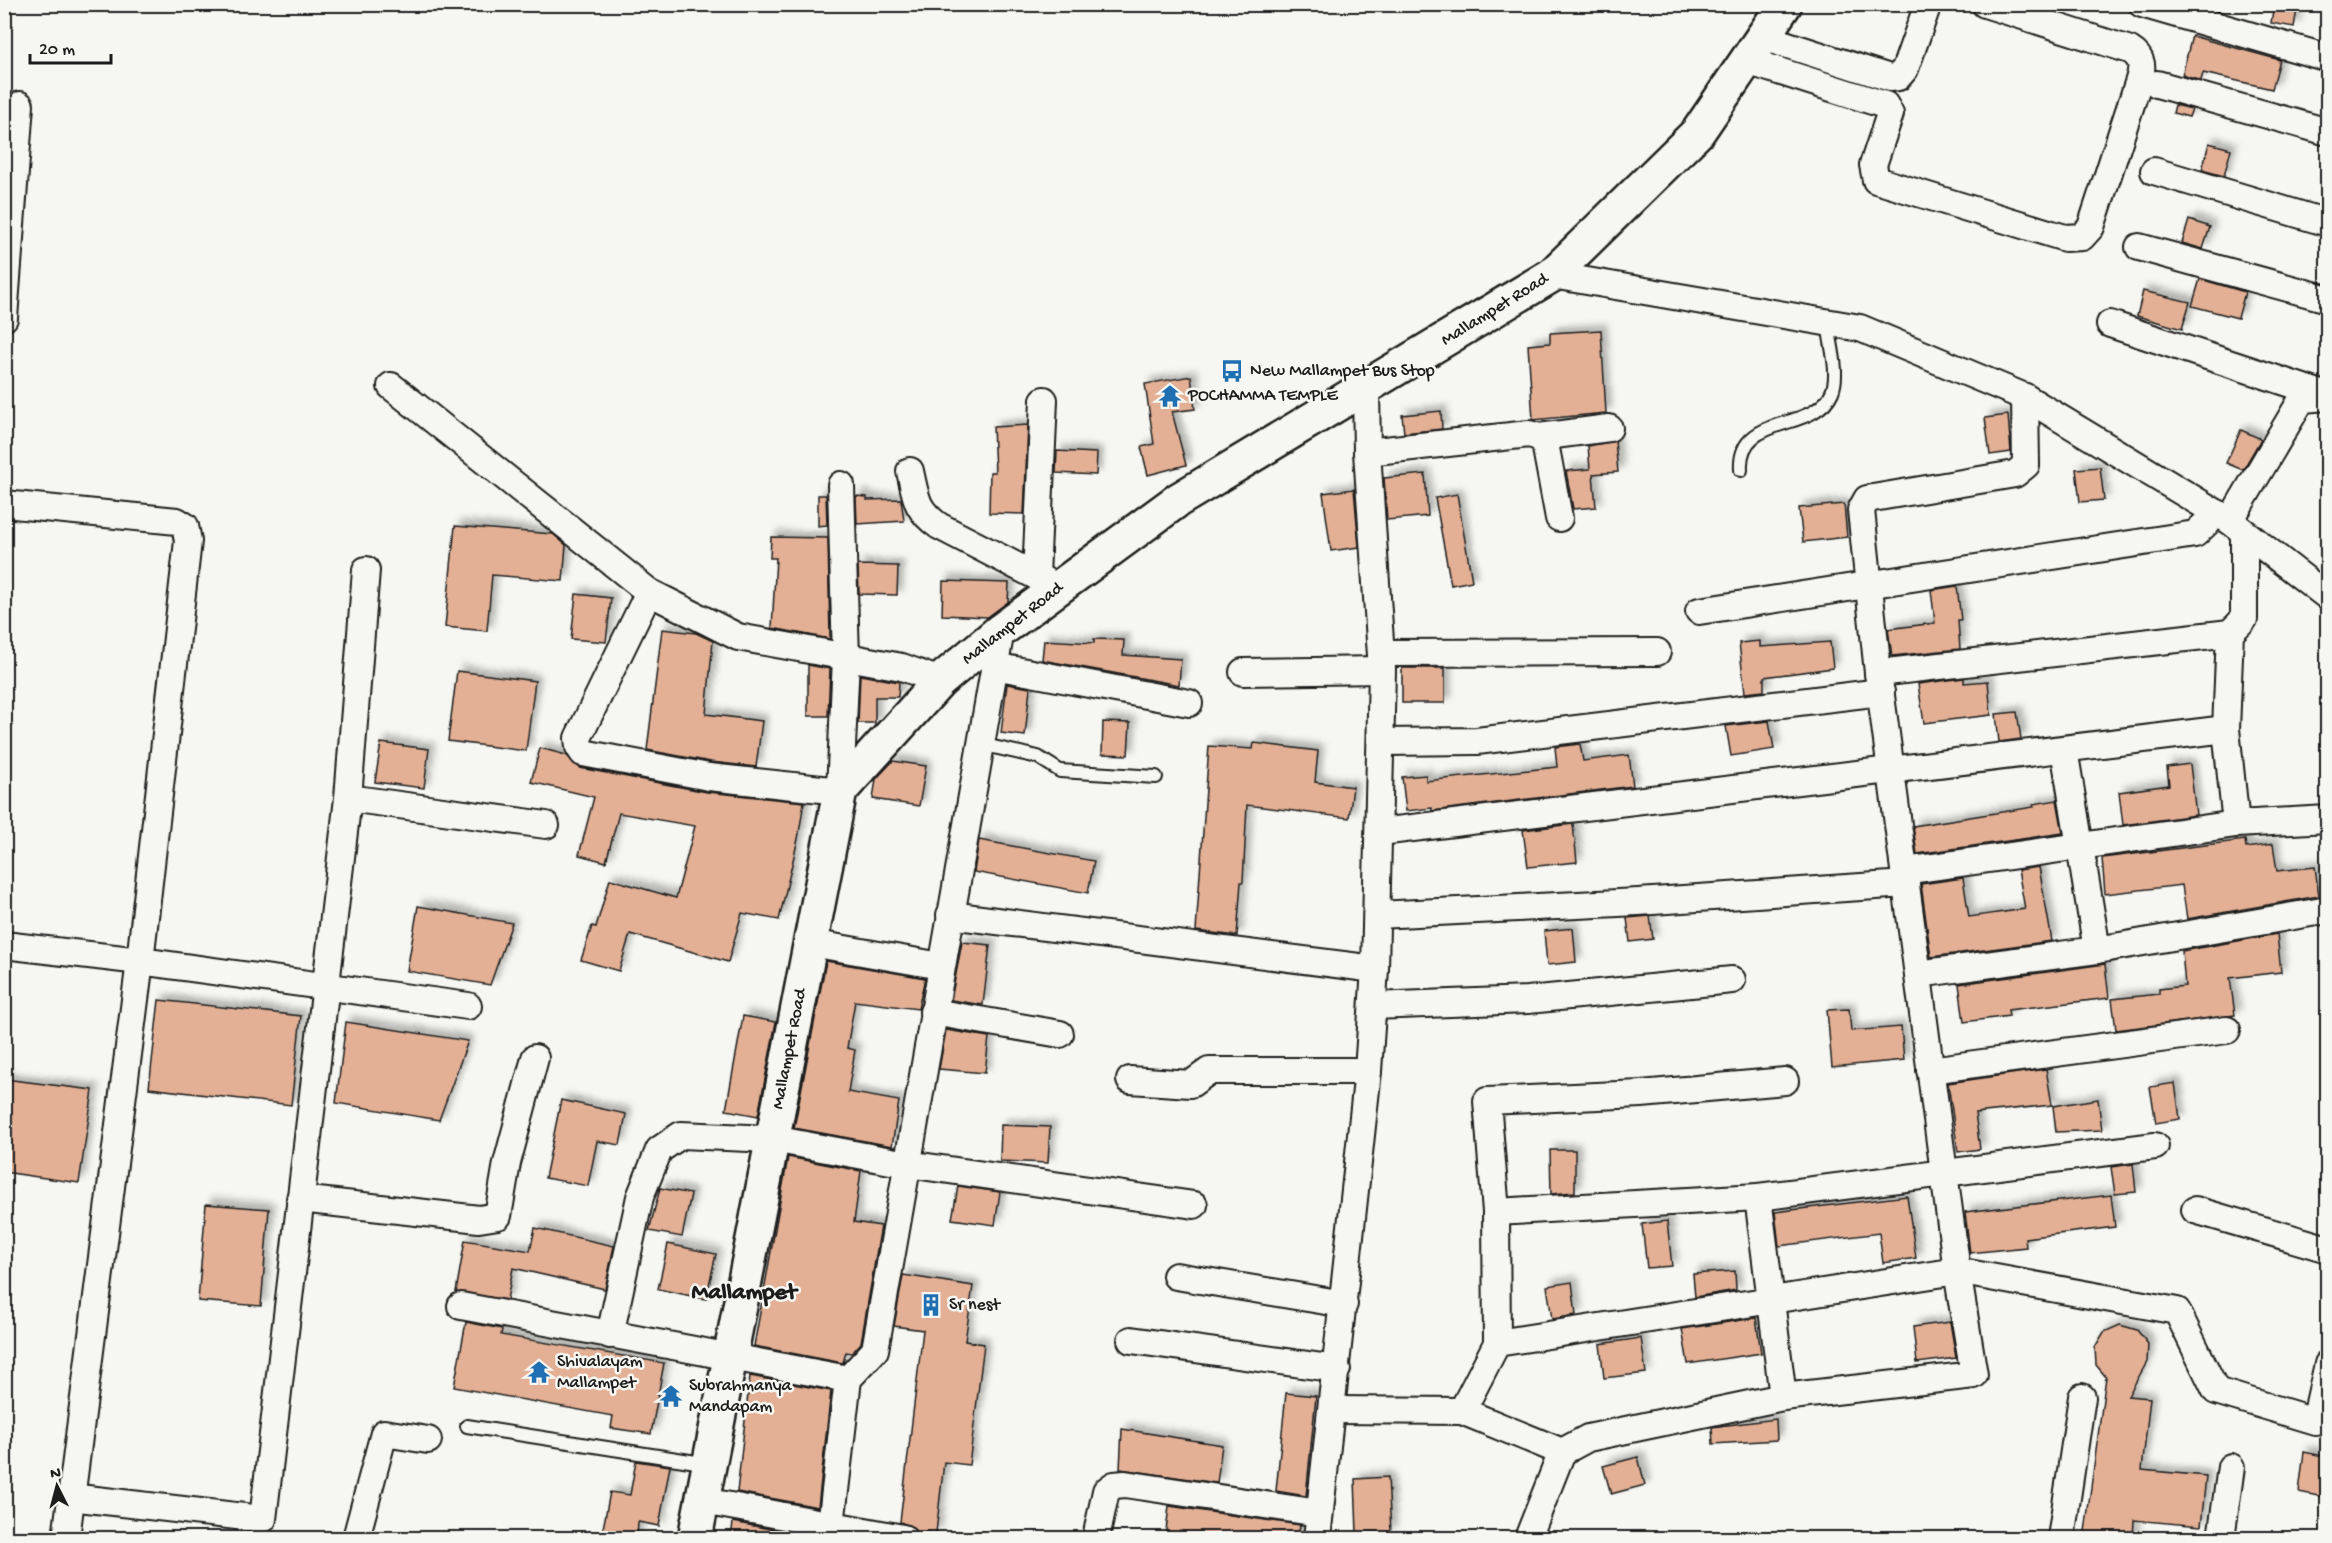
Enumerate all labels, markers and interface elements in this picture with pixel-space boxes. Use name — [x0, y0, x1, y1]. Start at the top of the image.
scale bar — [30, 27, 111, 65]
text: 20 m — [39, 40, 75, 61]
street label: Mallampet Road — [1438, 268, 1554, 351]
bus stop icon: New Mallampet Bus Stop — [1219, 358, 1245, 384]
place label: New Mallampet Bus Stop — [1250, 361, 1435, 382]
temple icon: POCHAMMA TEMPLE — [1157, 383, 1183, 409]
place label: POCHAMMA TEMPLE — [1187, 386, 1338, 407]
street label: Mallampet Road — [958, 577, 1069, 670]
street label: Mallampet Road — [768, 986, 812, 1111]
district label: Mallampet — [692, 1279, 799, 1308]
building icon: Sr nest — [918, 1292, 944, 1318]
place label: Sr nest — [949, 1295, 1001, 1316]
place label: Shivalayam Mallampet — [557, 1352, 643, 1394]
temple icon: Shivalayam Mallampet — [526, 1359, 552, 1385]
place label: Subrahmanya Mandapam — [689, 1376, 793, 1418]
temple icon: Subrahmanya Mandapam — [658, 1383, 684, 1409]
north arrow — [27, 1456, 87, 1516]
text: N — [50, 1465, 63, 1485]

